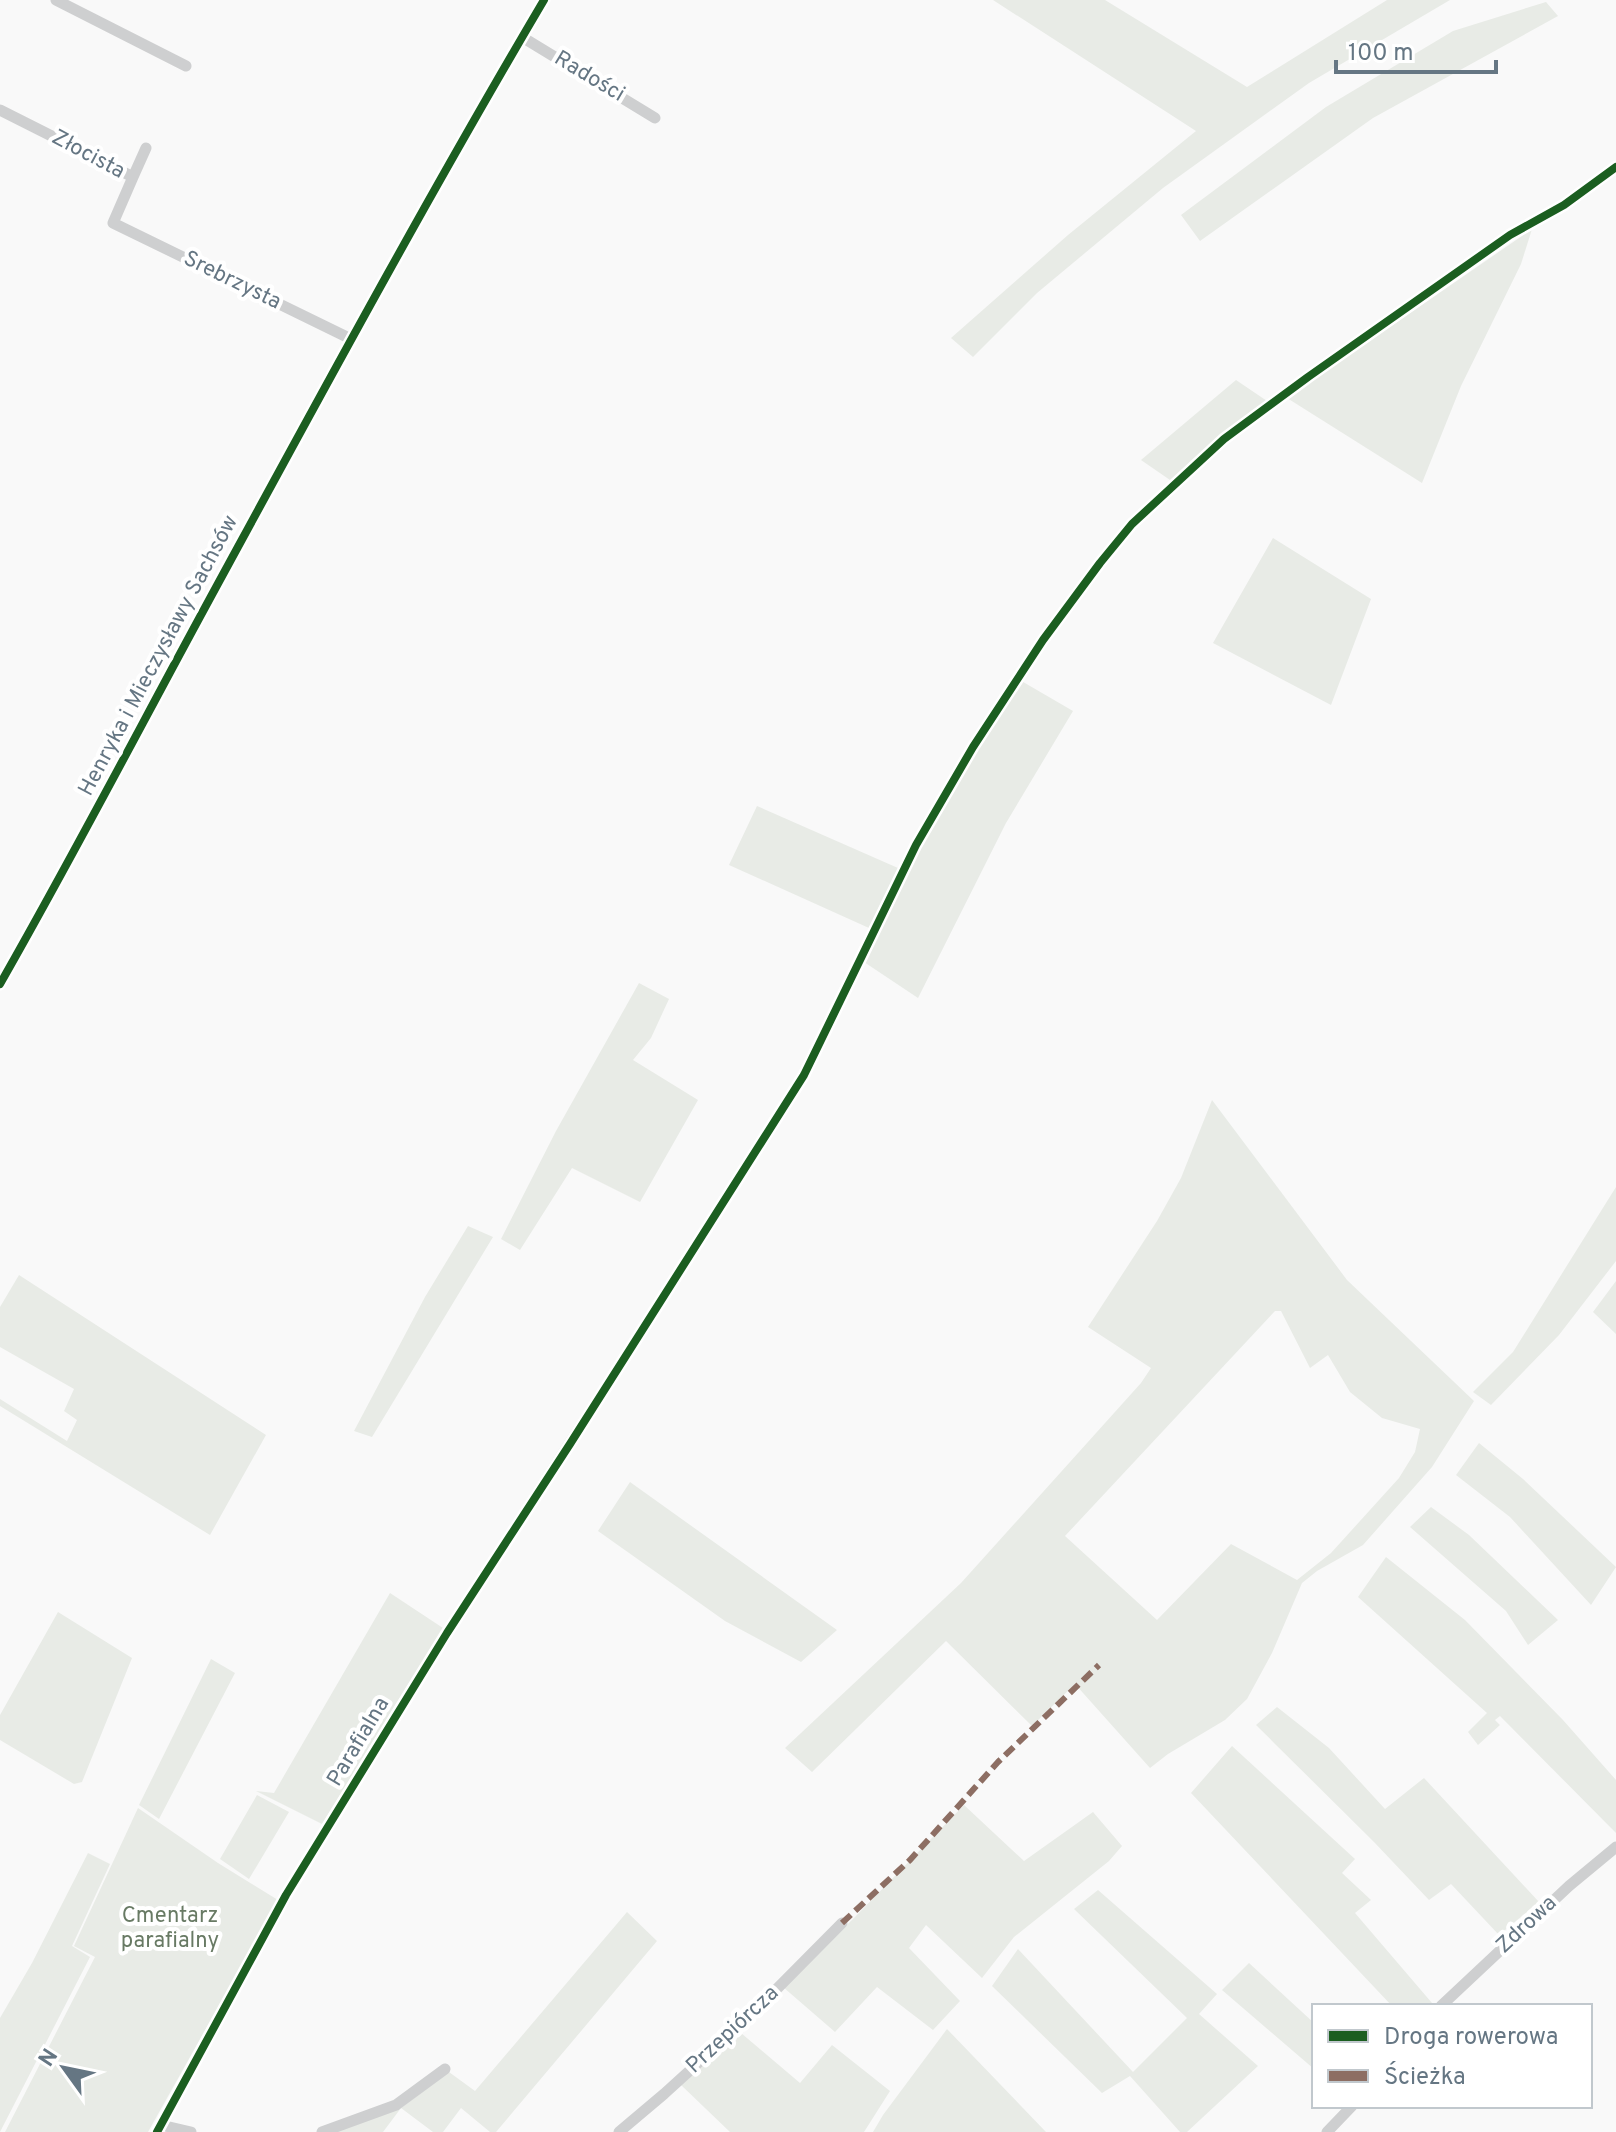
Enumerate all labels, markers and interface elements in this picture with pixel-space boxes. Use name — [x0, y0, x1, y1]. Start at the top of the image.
scale bar — [1336, 24, 1496, 74]
text: 100 m — [1348, 39, 1414, 69]
street label: Radości — [549, 45, 629, 109]
street label: Złocista — [47, 125, 129, 185]
street label: Srebrzysta — [179, 246, 285, 316]
street label: Henryka i Mieczysławy Sachsów — [73, 511, 245, 801]
street label: Parafialna — [322, 1692, 396, 1792]
street label: Zdrowa — [1491, 1890, 1563, 1960]
park label: Cmentarz parafialny — [121, 1903, 219, 1955]
street label: Przepiórcza — [681, 1980, 785, 2080]
legend — [1312, 2004, 1592, 2108]
text: Droga rowerowa — [1384, 2023, 1558, 2053]
north arrow — [24, 2028, 104, 2108]
text: N — [34, 2044, 65, 2072]
text: Ścieżka — [1384, 2061, 1466, 2093]

